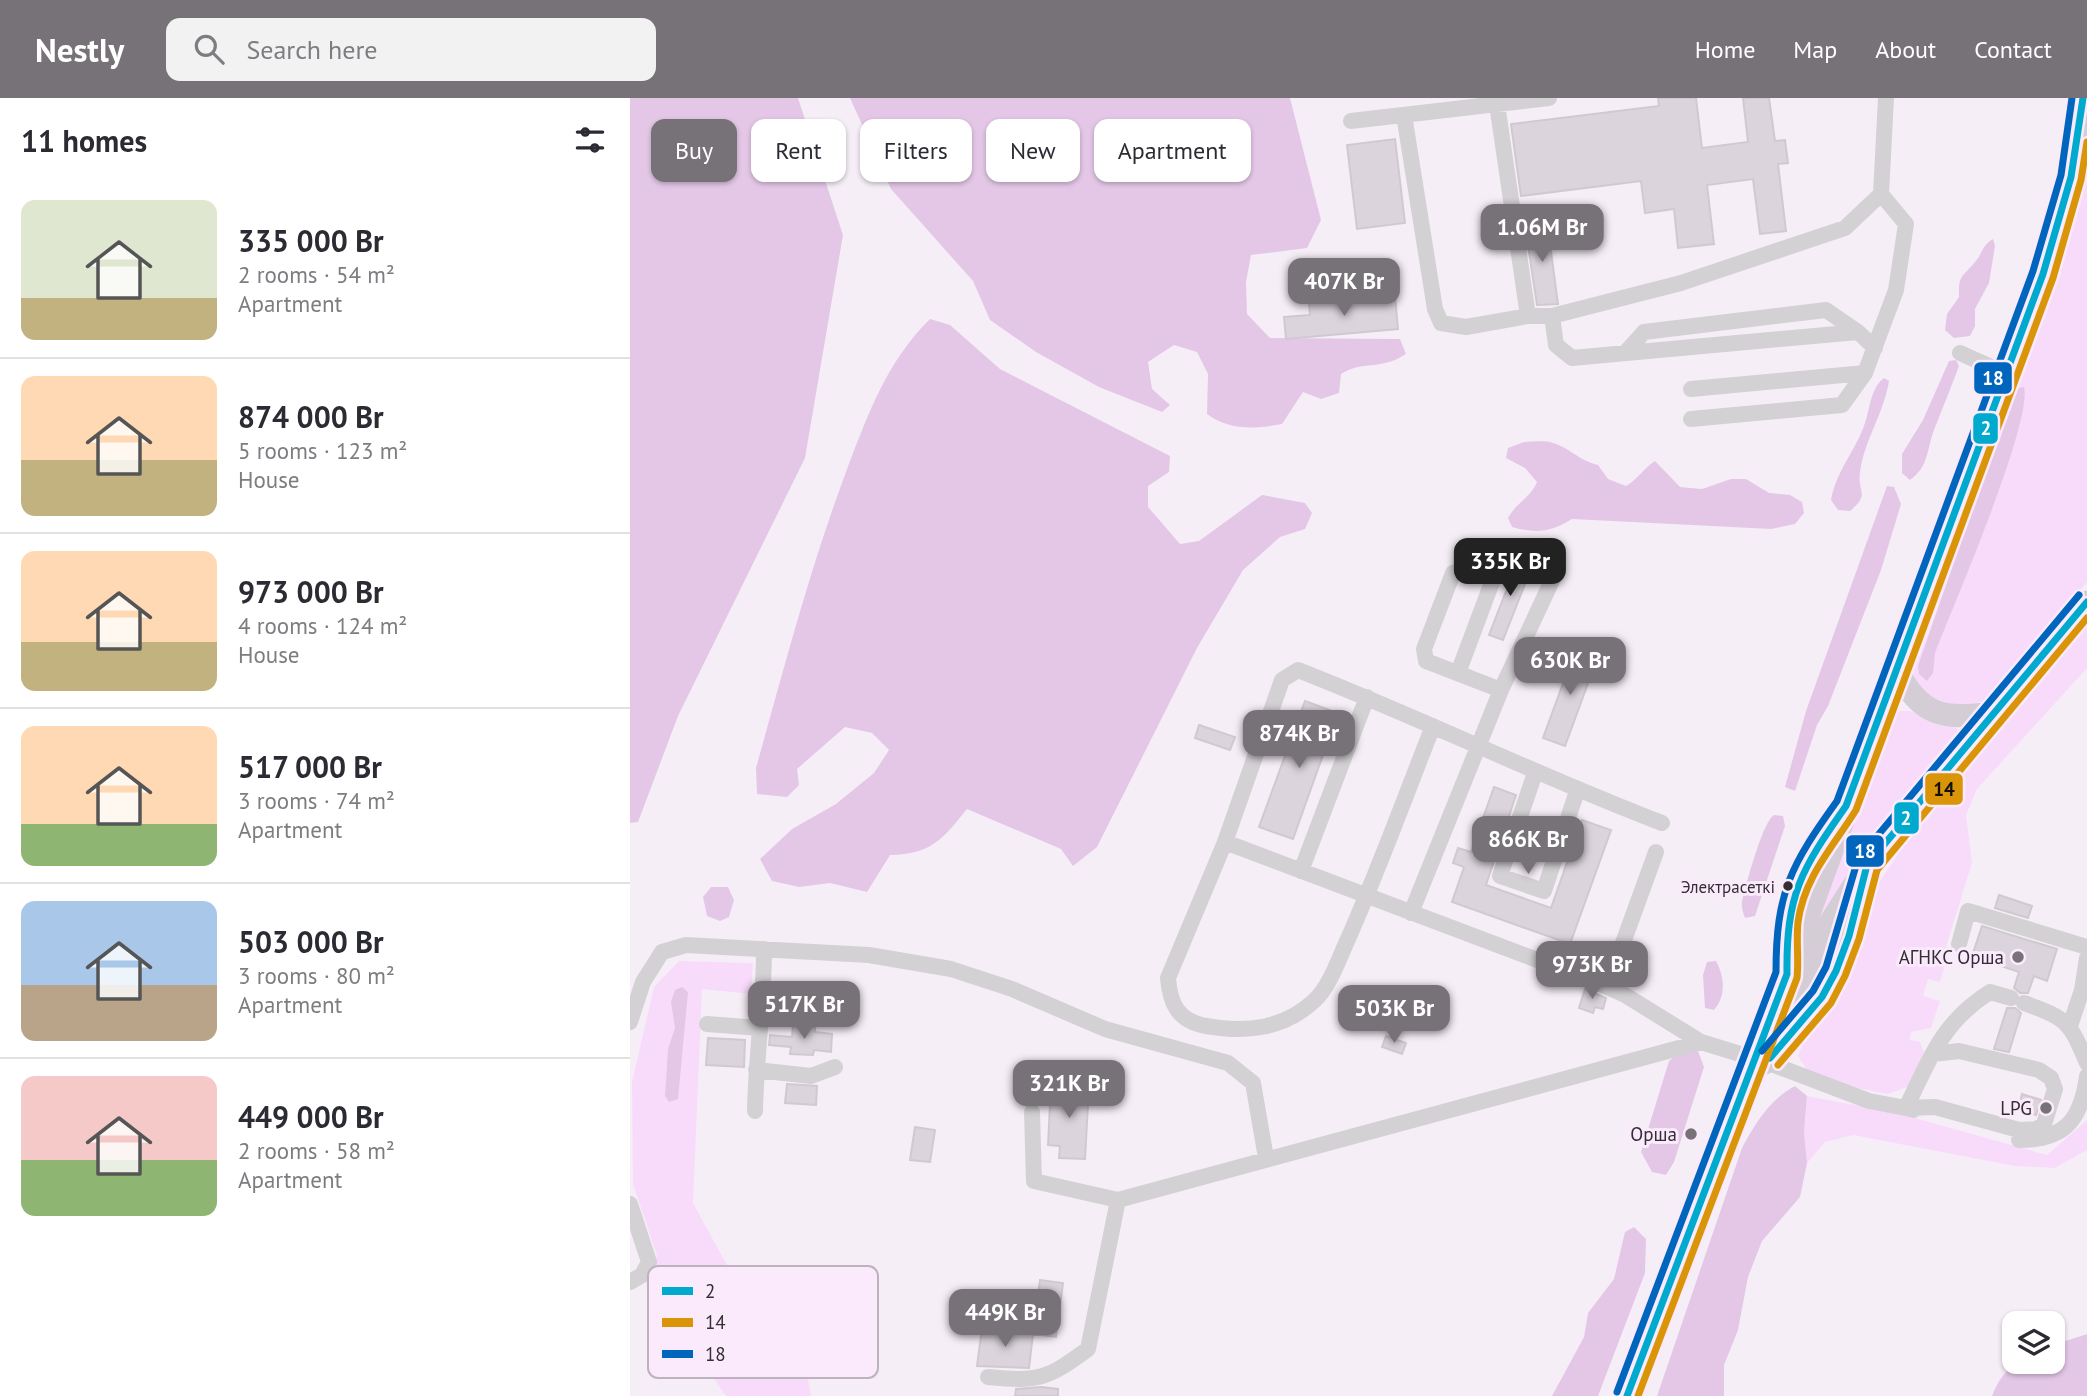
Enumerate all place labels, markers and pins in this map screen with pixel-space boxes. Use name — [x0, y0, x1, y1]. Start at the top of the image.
pin: 1.06M Br — [1470, 204, 1614, 264]
pin: 407K Br — [1279, 258, 1409, 318]
pin: 335K Br — [1445, 538, 1575, 598]
pin: 630K Br — [1505, 638, 1635, 697]
pin: 874K Br — [1234, 710, 1364, 770]
pin: 866K Br — [1463, 816, 1593, 876]
place label: Электрасеткі — [1681, 876, 1775, 898]
marker: Электрасеткі — [1781, 879, 1795, 893]
pin: 973K Br — [1527, 942, 1657, 1001]
place label: АГНКС Орша — [1899, 945, 2004, 969]
marker: АГНКС Орша — [2010, 949, 2026, 965]
pin: 517K Br — [739, 982, 869, 1041]
pin: 503K Br — [1329, 986, 1459, 1045]
pin: 321K Br — [1004, 1060, 1134, 1120]
place label: LPG — [2000, 1096, 2032, 1120]
marker: LPG — [2038, 1100, 2054, 1116]
place label: Орша — [1630, 1122, 1677, 1146]
marker: Орша — [1683, 1126, 1699, 1142]
pin: 449K Br — [940, 1290, 1070, 1349]

